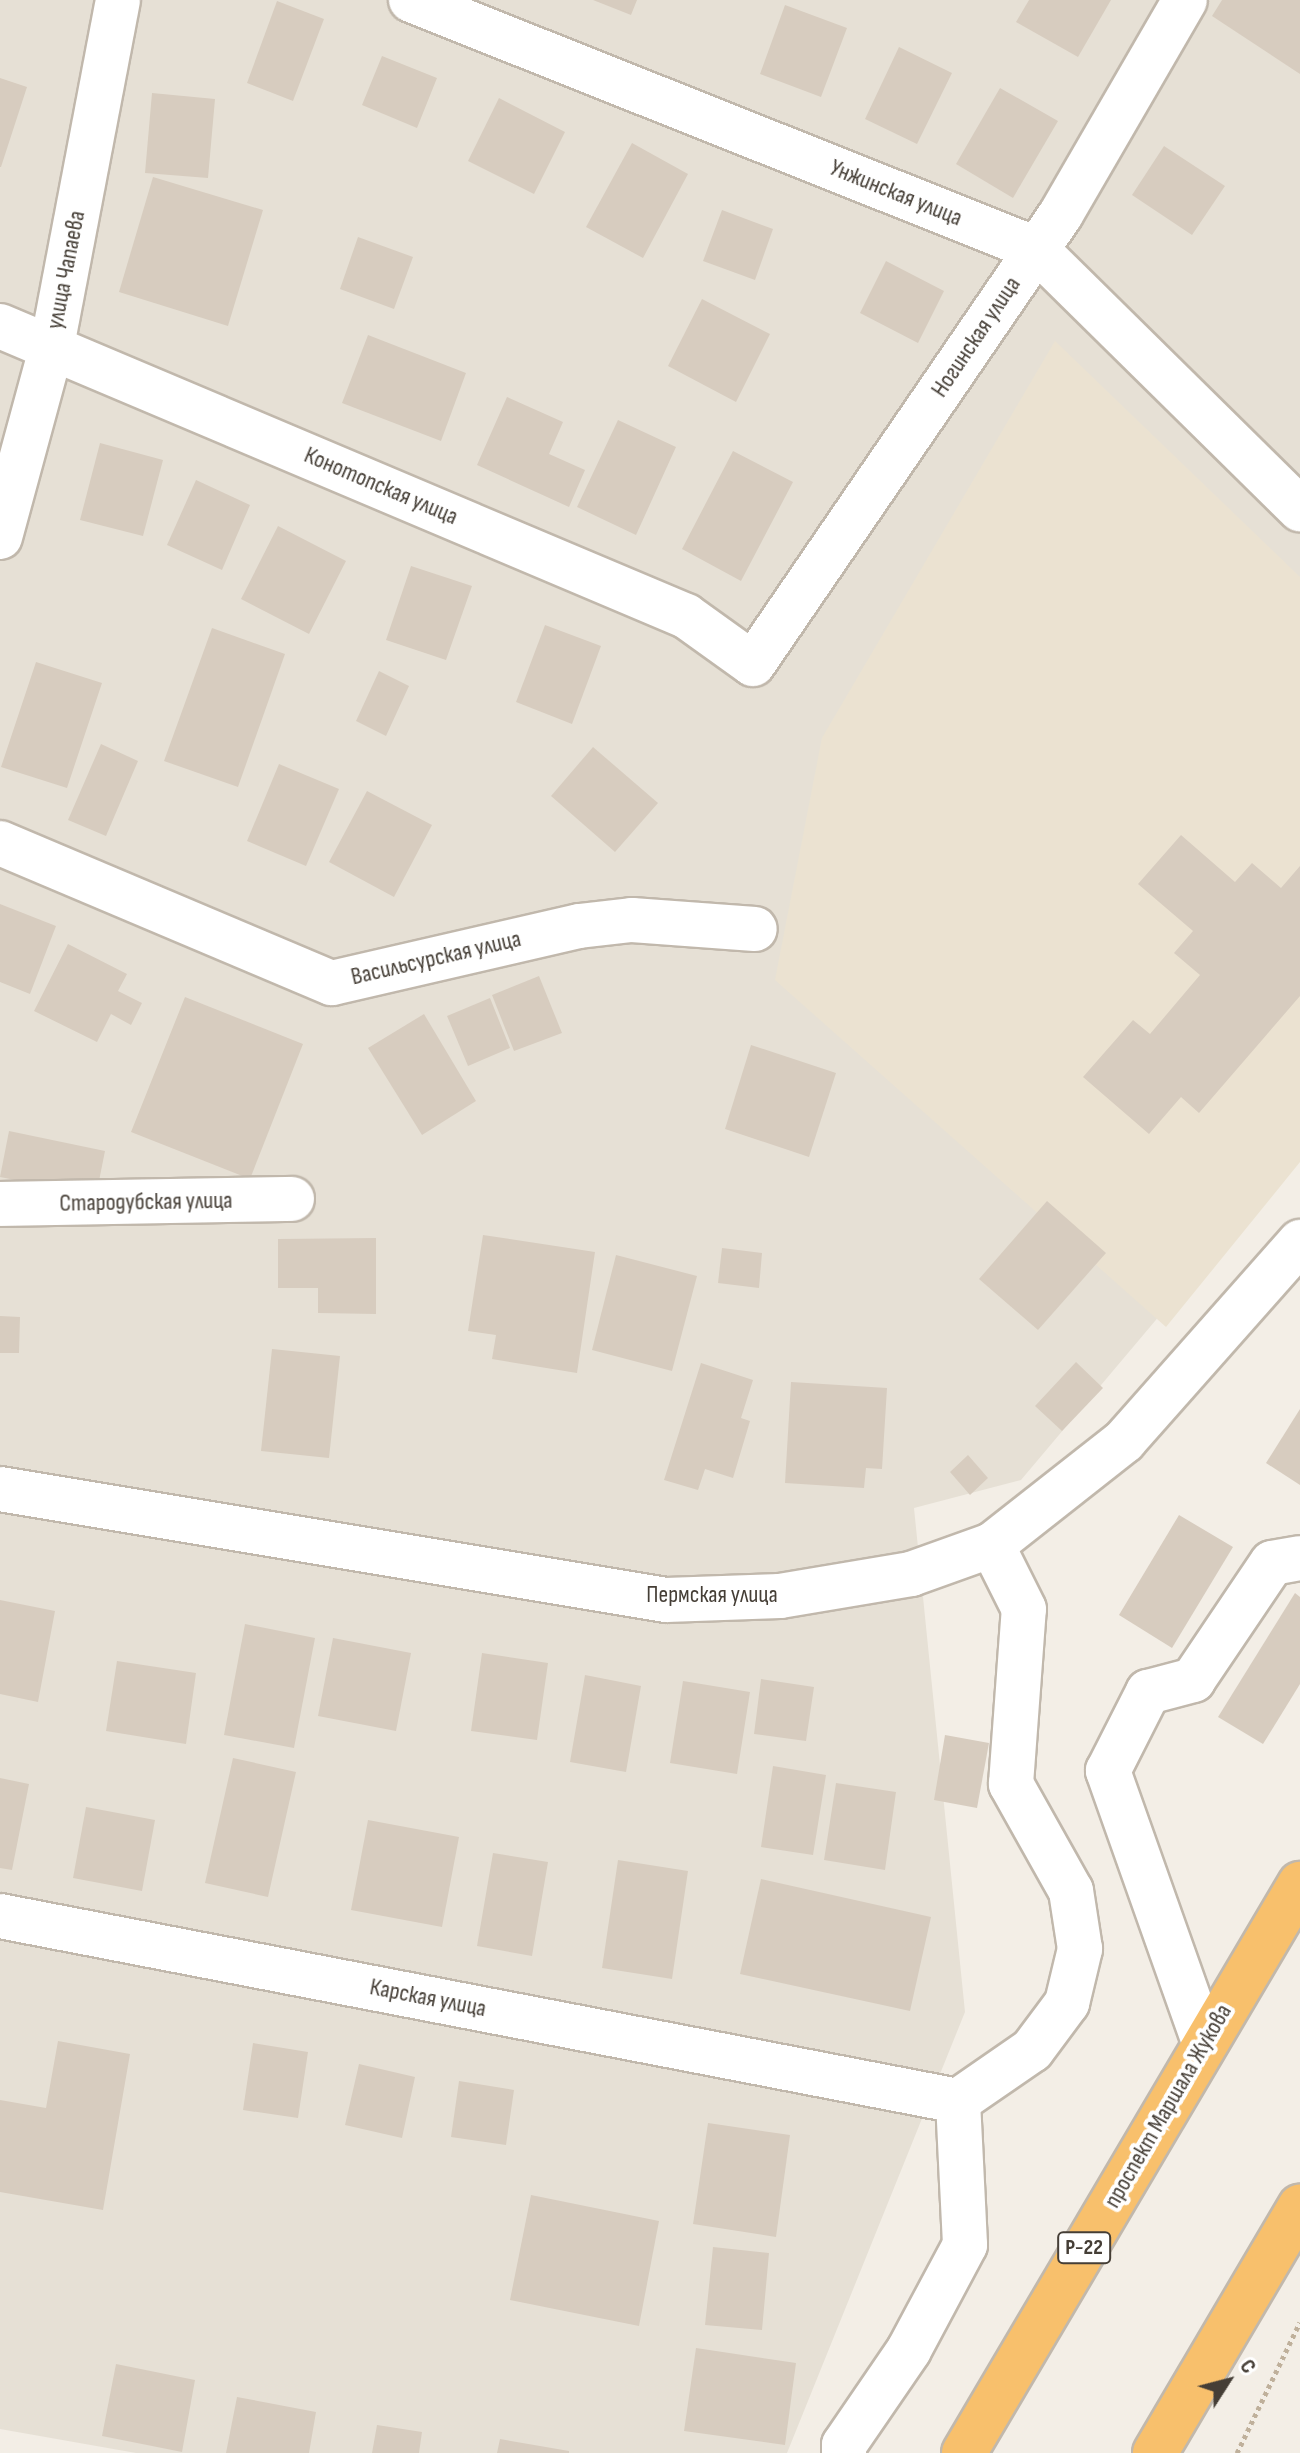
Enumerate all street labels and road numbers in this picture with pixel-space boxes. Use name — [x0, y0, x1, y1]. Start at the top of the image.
street label: Унжинская улица — [826, 153, 966, 233]
street label: улица Чапаева — [40, 208, 92, 332]
street label: Ногинская улица — [925, 271, 1027, 403]
street label: Конотопская улица — [300, 441, 462, 531]
street label: Васильсурская улица — [348, 924, 524, 992]
street label: Стародубская улица — [59, 1186, 233, 1218]
street label: Пермская улица — [646, 1581, 778, 1609]
street label: Карская улица — [367, 1973, 489, 2023]
street label: проспект Маршала Жукова — [1098, 1999, 1238, 2213]
road number: Р-22 — [1056, 2230, 1112, 2266]

